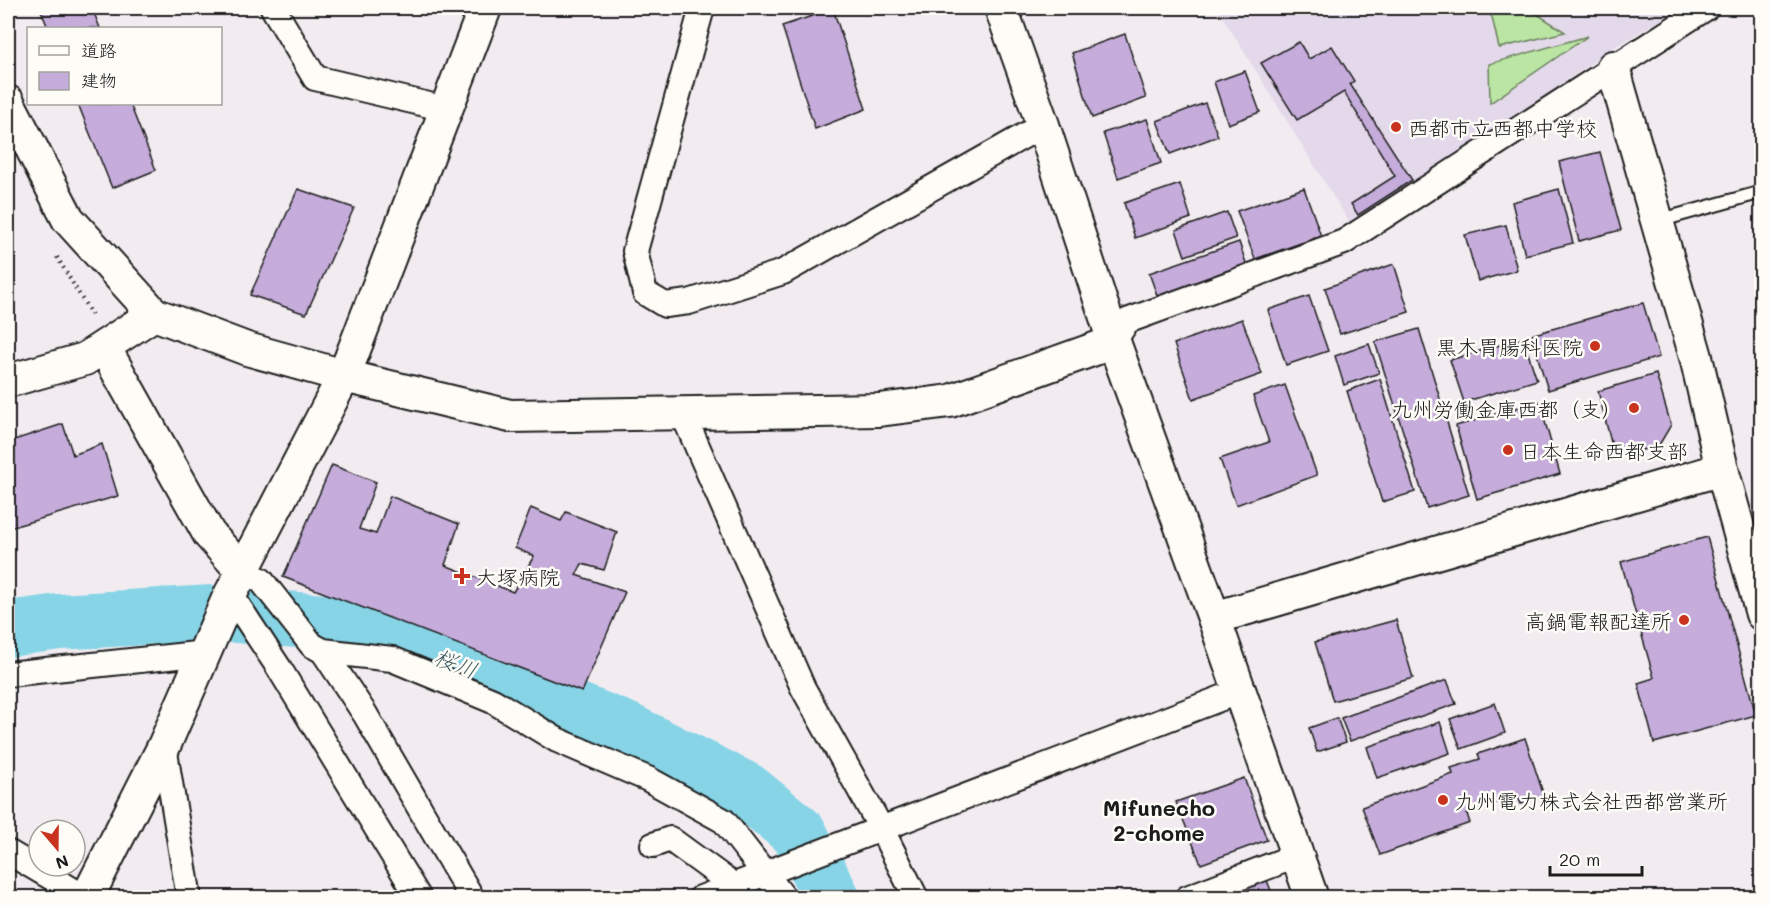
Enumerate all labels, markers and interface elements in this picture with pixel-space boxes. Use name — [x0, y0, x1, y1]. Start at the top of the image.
legend — [27, 27, 222, 105]
text: 道路 — [81, 38, 117, 62]
text: 建物 — [81, 68, 117, 92]
place label: 西都市立西都中学校 — [1408, 114, 1597, 141]
marker: 西都市立西都中学校 — [1389, 120, 1403, 134]
place label: 黒木胃腸科医院 — [1436, 333, 1583, 360]
marker: 黒木胃腸科医院 — [1588, 339, 1602, 353]
place label: 九州労働金庫西都（支） — [1391, 395, 1622, 422]
marker: 九州労働金庫西都（支） — [1627, 401, 1641, 415]
place label: 日本生命西都支部 — [1520, 437, 1688, 464]
marker: 日本生命西都支部 — [1501, 443, 1515, 457]
place label: 大塚病院 — [476, 563, 560, 590]
marker: 大塚病院 — [453, 567, 471, 585]
place label: 高鍋電報配達所 — [1525, 607, 1672, 634]
marker: 高鍋電報配達所 — [1677, 613, 1691, 627]
water label: 桜川 — [430, 642, 482, 684]
place label: 九州電力株式会社西都営業所 — [1455, 787, 1728, 814]
district label: Mifunecho 2-chome — [1103, 793, 1215, 847]
marker: 九州電力株式会社西都営業所 — [1436, 793, 1450, 807]
north arrow — [27, 818, 87, 878]
scale bar — [1550, 839, 1642, 877]
text: 20 m — [1559, 847, 1600, 871]
text: N — [53, 851, 72, 875]

